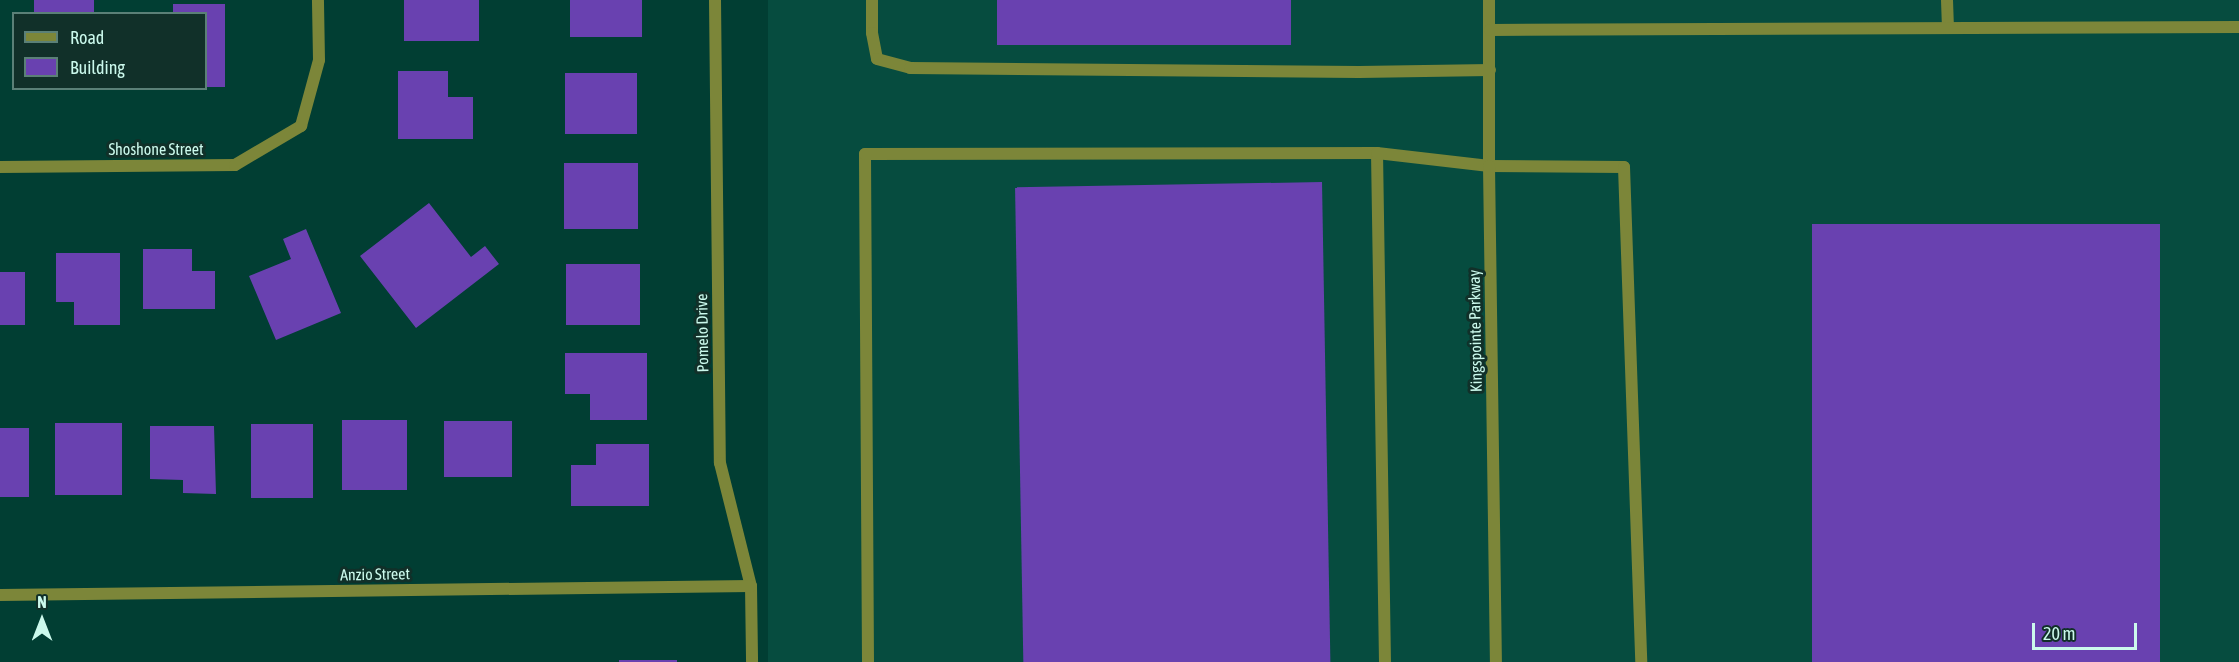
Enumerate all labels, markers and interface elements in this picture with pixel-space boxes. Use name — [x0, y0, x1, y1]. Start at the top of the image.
legend — [12, 12, 207, 90]
text: Road — [70, 27, 104, 48]
text: Building — [70, 57, 125, 78]
street label: Shoshone Street — [108, 139, 204, 159]
street label: Kingspointe Parkway — [1464, 270, 1486, 392]
street label: Pomelo Drive — [692, 293, 712, 373]
street label: Anzio Street — [340, 564, 410, 584]
north arrow — [12, 590, 72, 650]
text: N — [37, 593, 47, 611]
scale bar — [2035, 611, 2140, 649]
text: 20 m — [2043, 623, 2075, 644]

